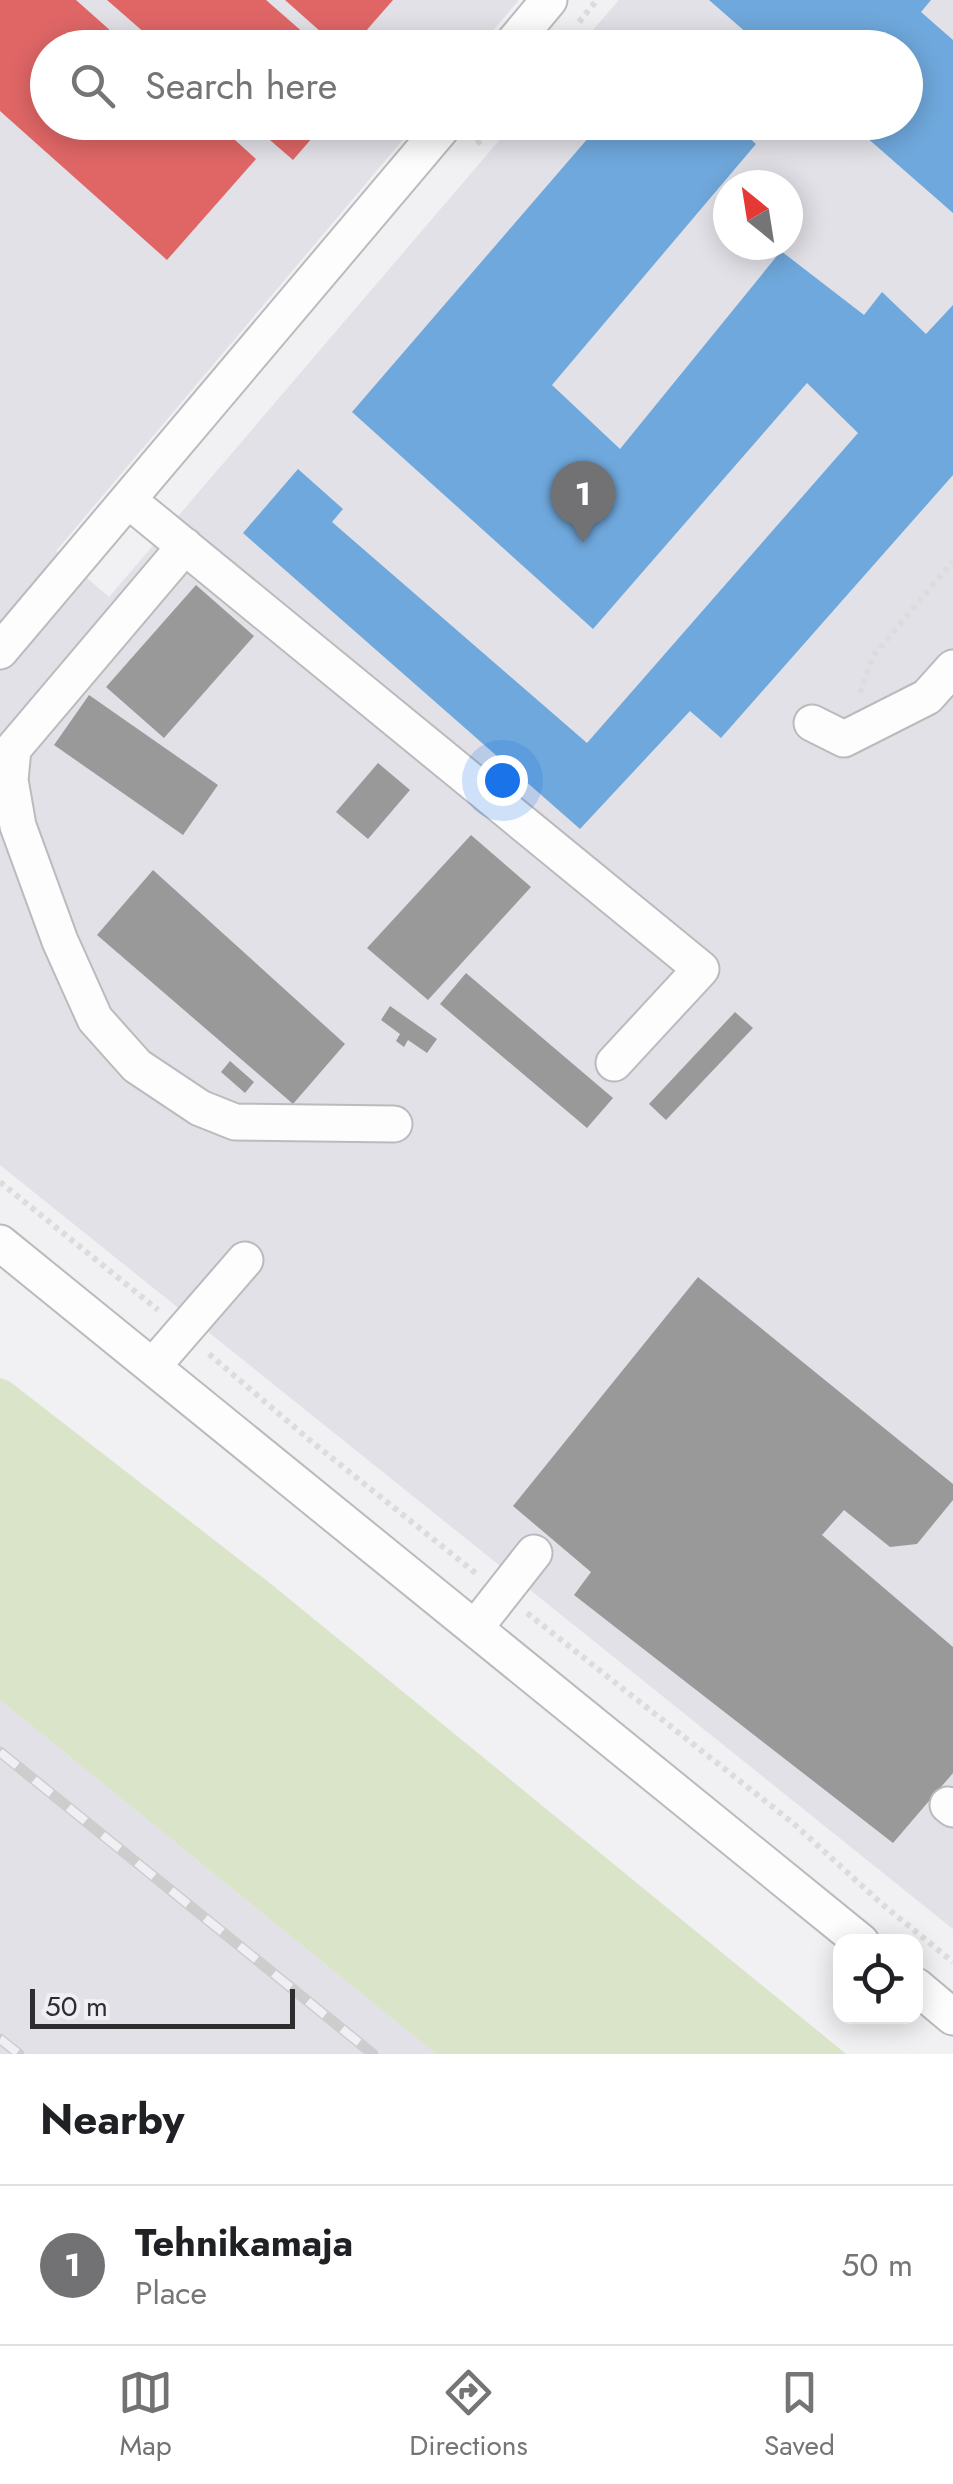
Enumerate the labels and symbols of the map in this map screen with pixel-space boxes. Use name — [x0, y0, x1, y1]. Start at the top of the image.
north arrow — [713, 170, 803, 260]
pin: 1 — [550, 460, 616, 543]
your location — [477, 755, 528, 806]
scale bar — [30, 1984, 295, 2028]

